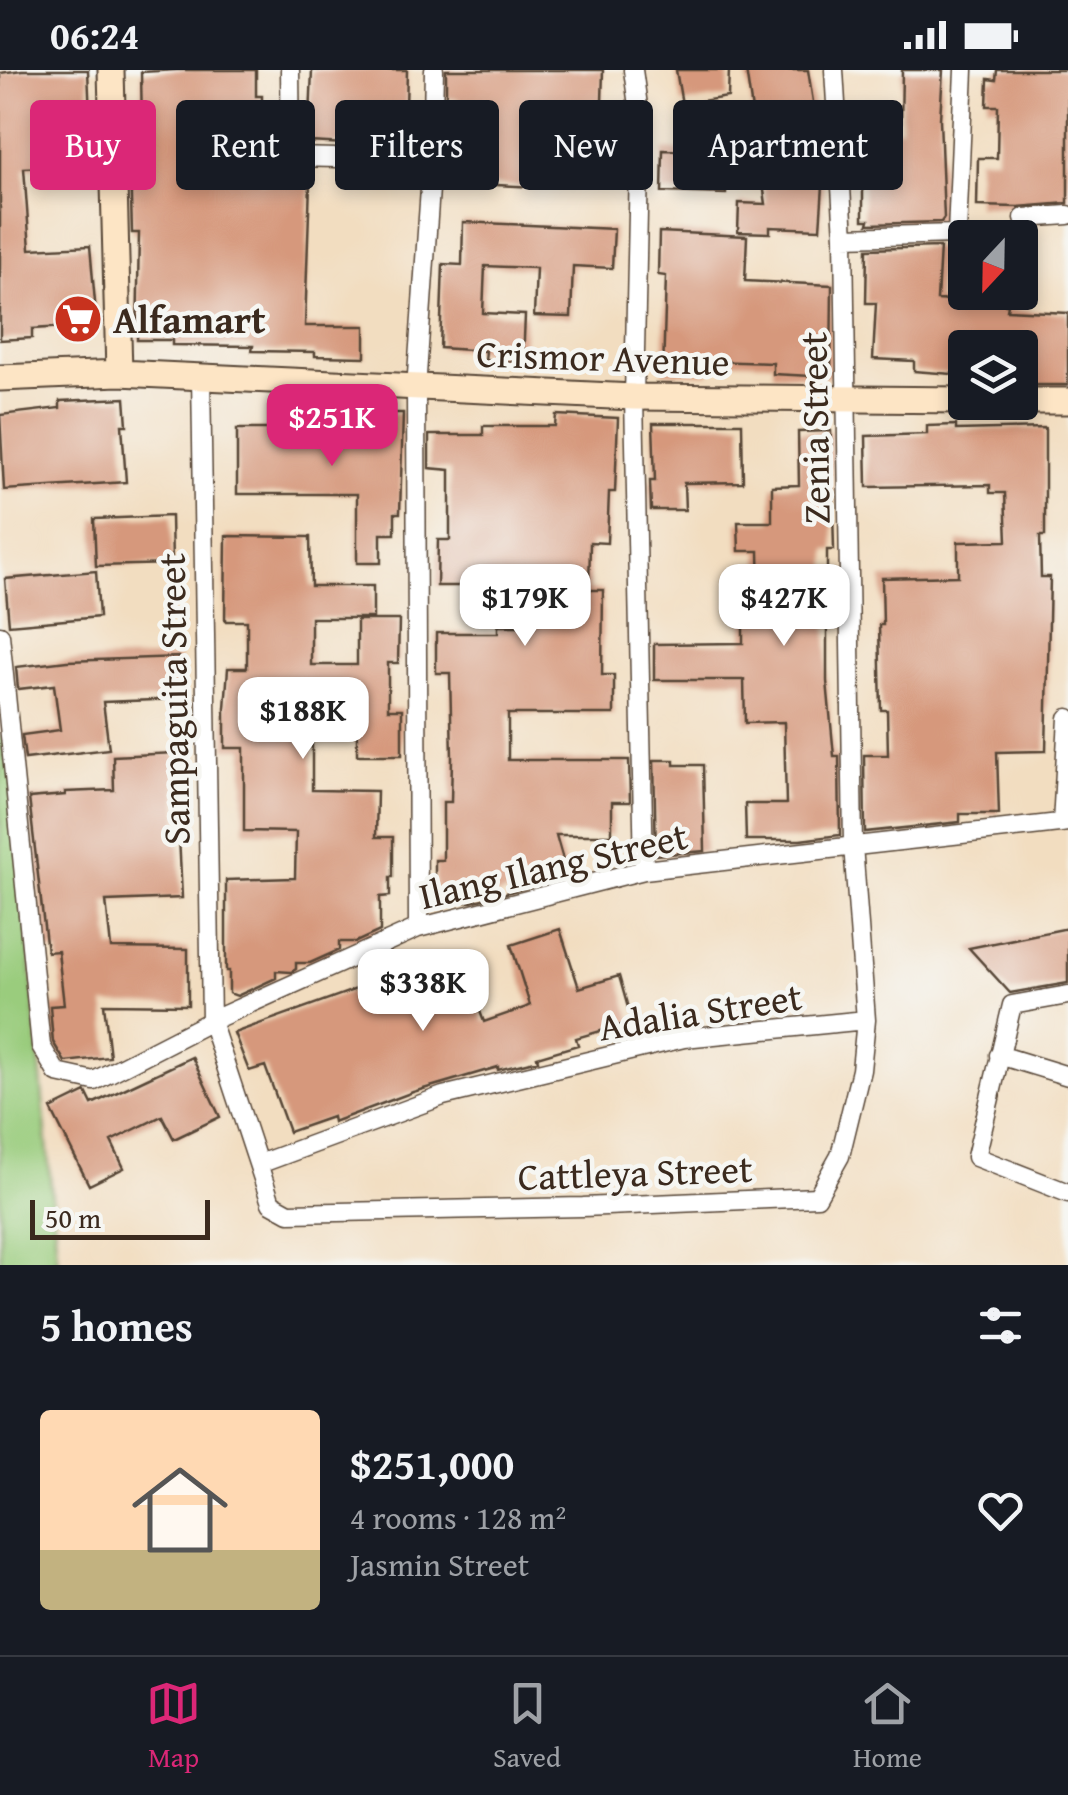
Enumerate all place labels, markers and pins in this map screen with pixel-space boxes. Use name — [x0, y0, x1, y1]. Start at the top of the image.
place label: Alfamart — [113, 291, 266, 347]
supermarket icon: Alfamart — [52, 293, 104, 345]
pin: $251K — [262, 384, 402, 469]
pin: $179K — [455, 564, 595, 649]
pin: $427K — [714, 564, 854, 649]
pin: $188K — [233, 677, 373, 762]
pin: $338K — [353, 949, 493, 1034]

